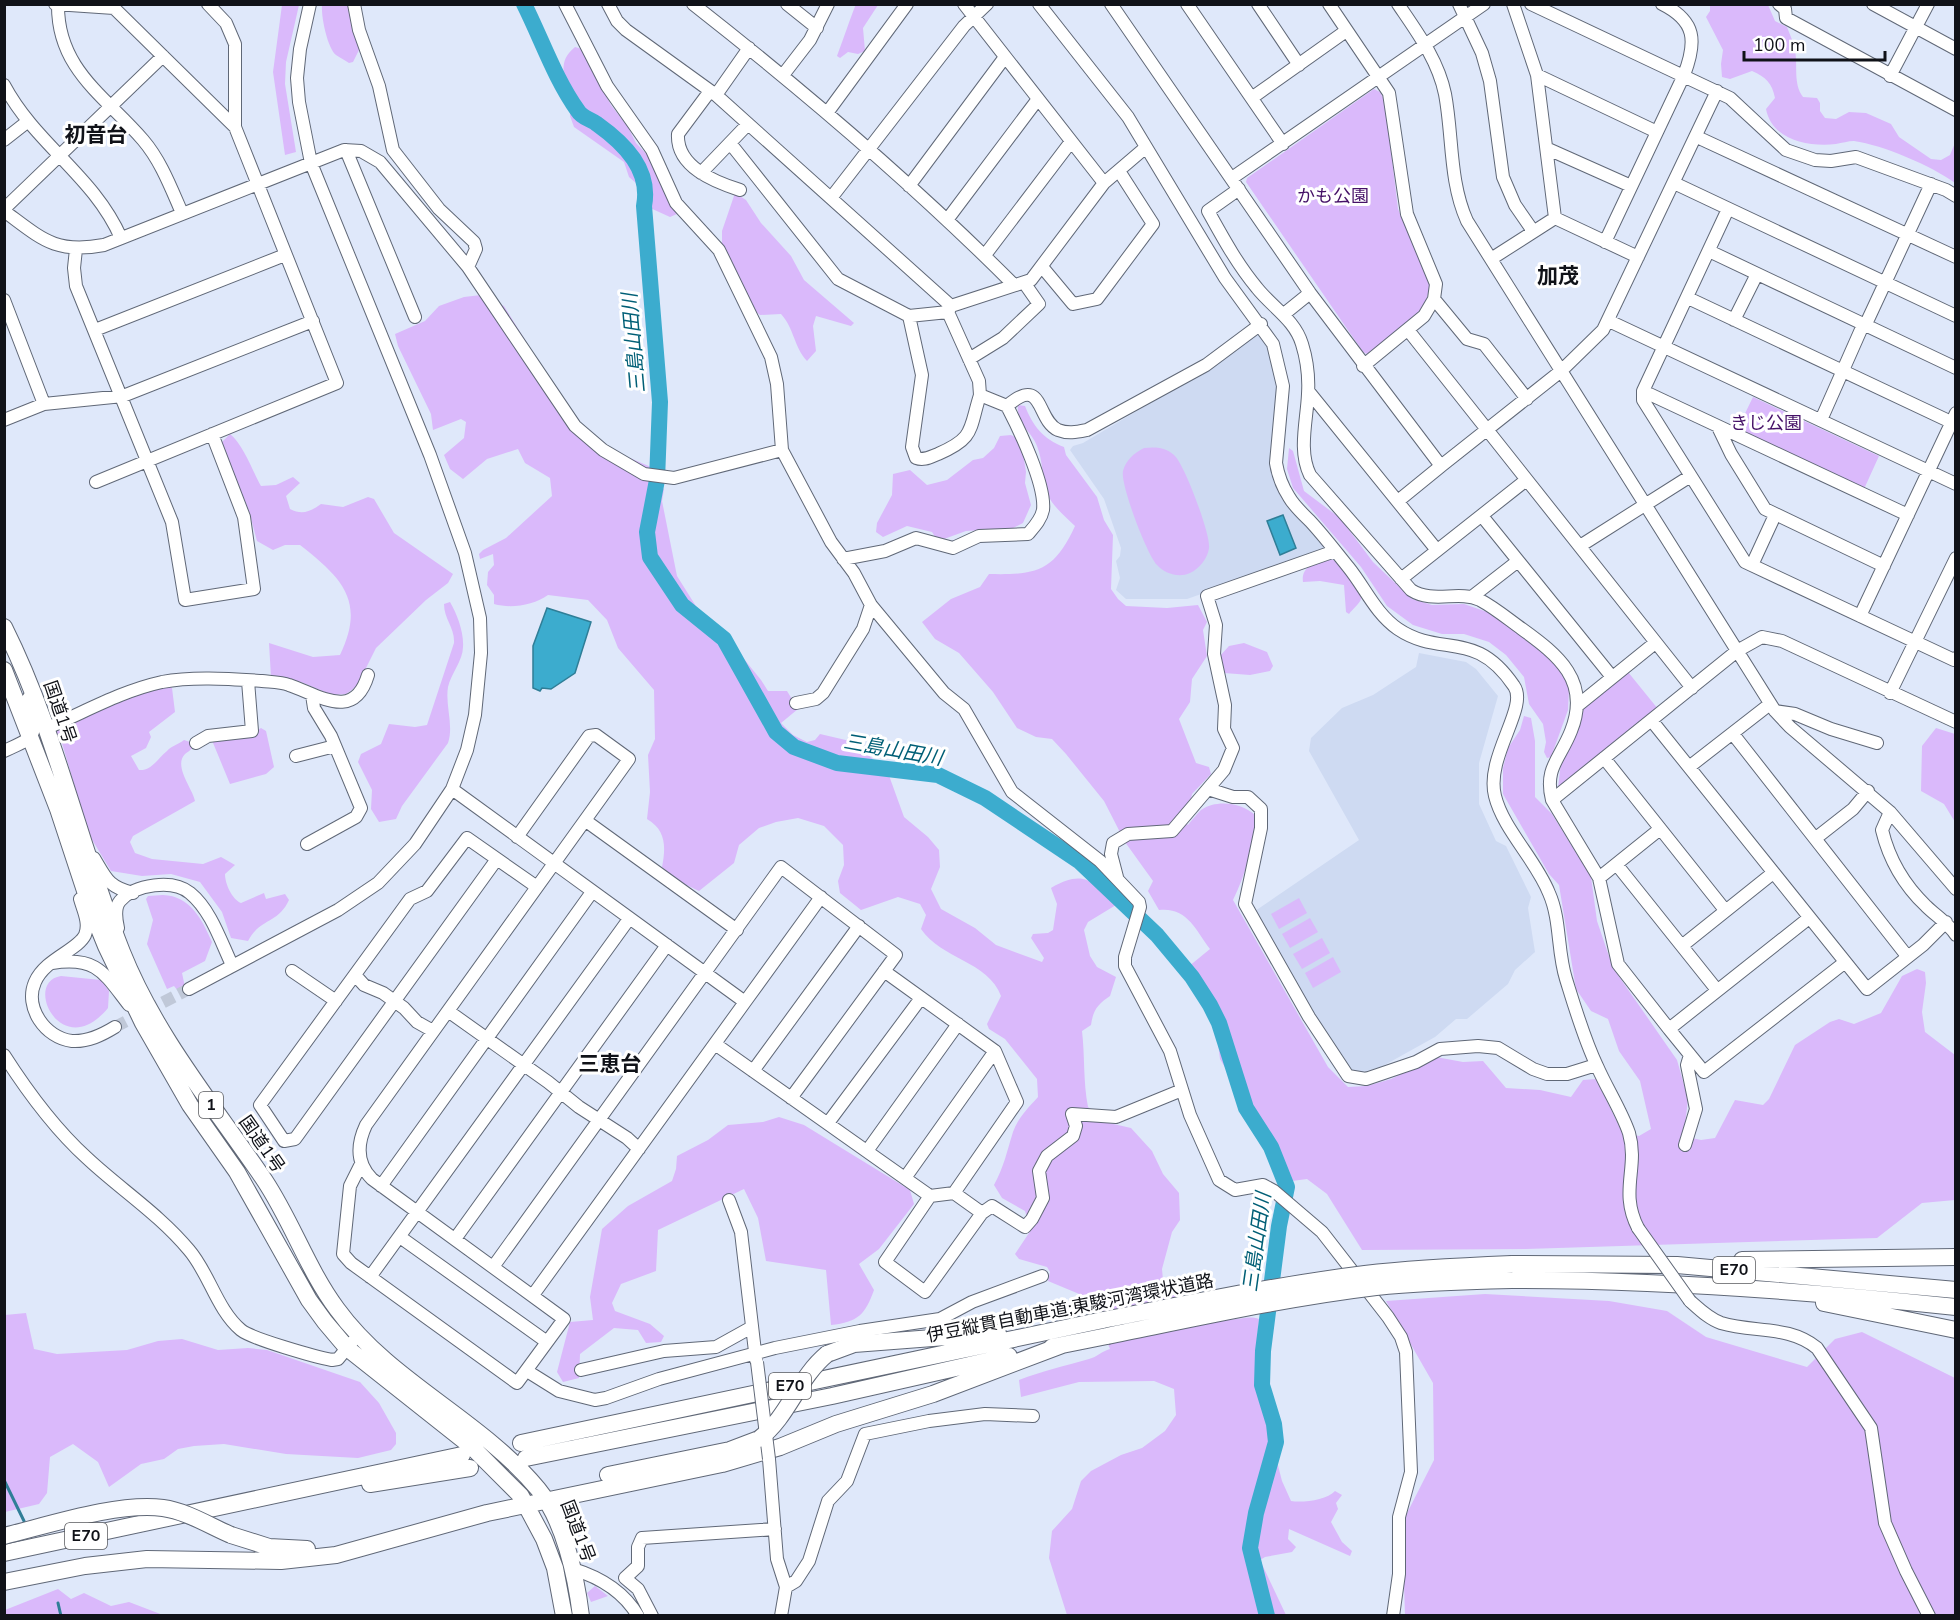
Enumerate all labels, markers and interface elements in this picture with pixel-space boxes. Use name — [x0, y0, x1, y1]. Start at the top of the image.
scale bar — [1744, 24, 1885, 62]
text: 100 m — [1753, 33, 1805, 57]
district label: 初音台 — [65, 121, 128, 149]
park label: かも公園 — [1297, 184, 1369, 208]
district label: 加茂 — [1537, 262, 1579, 290]
water label: 三島山田川 — [616, 290, 652, 394]
park label: きじ公園 — [1730, 411, 1802, 435]
street label: 国道1号 — [38, 677, 82, 747]
water label: 三島山田川 — [841, 728, 947, 772]
district label: 三恵台 — [579, 1050, 642, 1078]
road number: 1 — [199, 1092, 223, 1118]
street label: 国道1号 — [234, 1111, 290, 1177]
water label: 三島山田川 — [1237, 1189, 1278, 1293]
road number: E70 — [1713, 1257, 1755, 1283]
street label: 伊豆縦貫自動車道;東駿河湾環状道路 — [924, 1268, 1216, 1348]
road number: E70 — [769, 1373, 811, 1399]
street label: 国道1号 — [555, 1496, 601, 1566]
road number: E70 — [65, 1523, 107, 1549]

